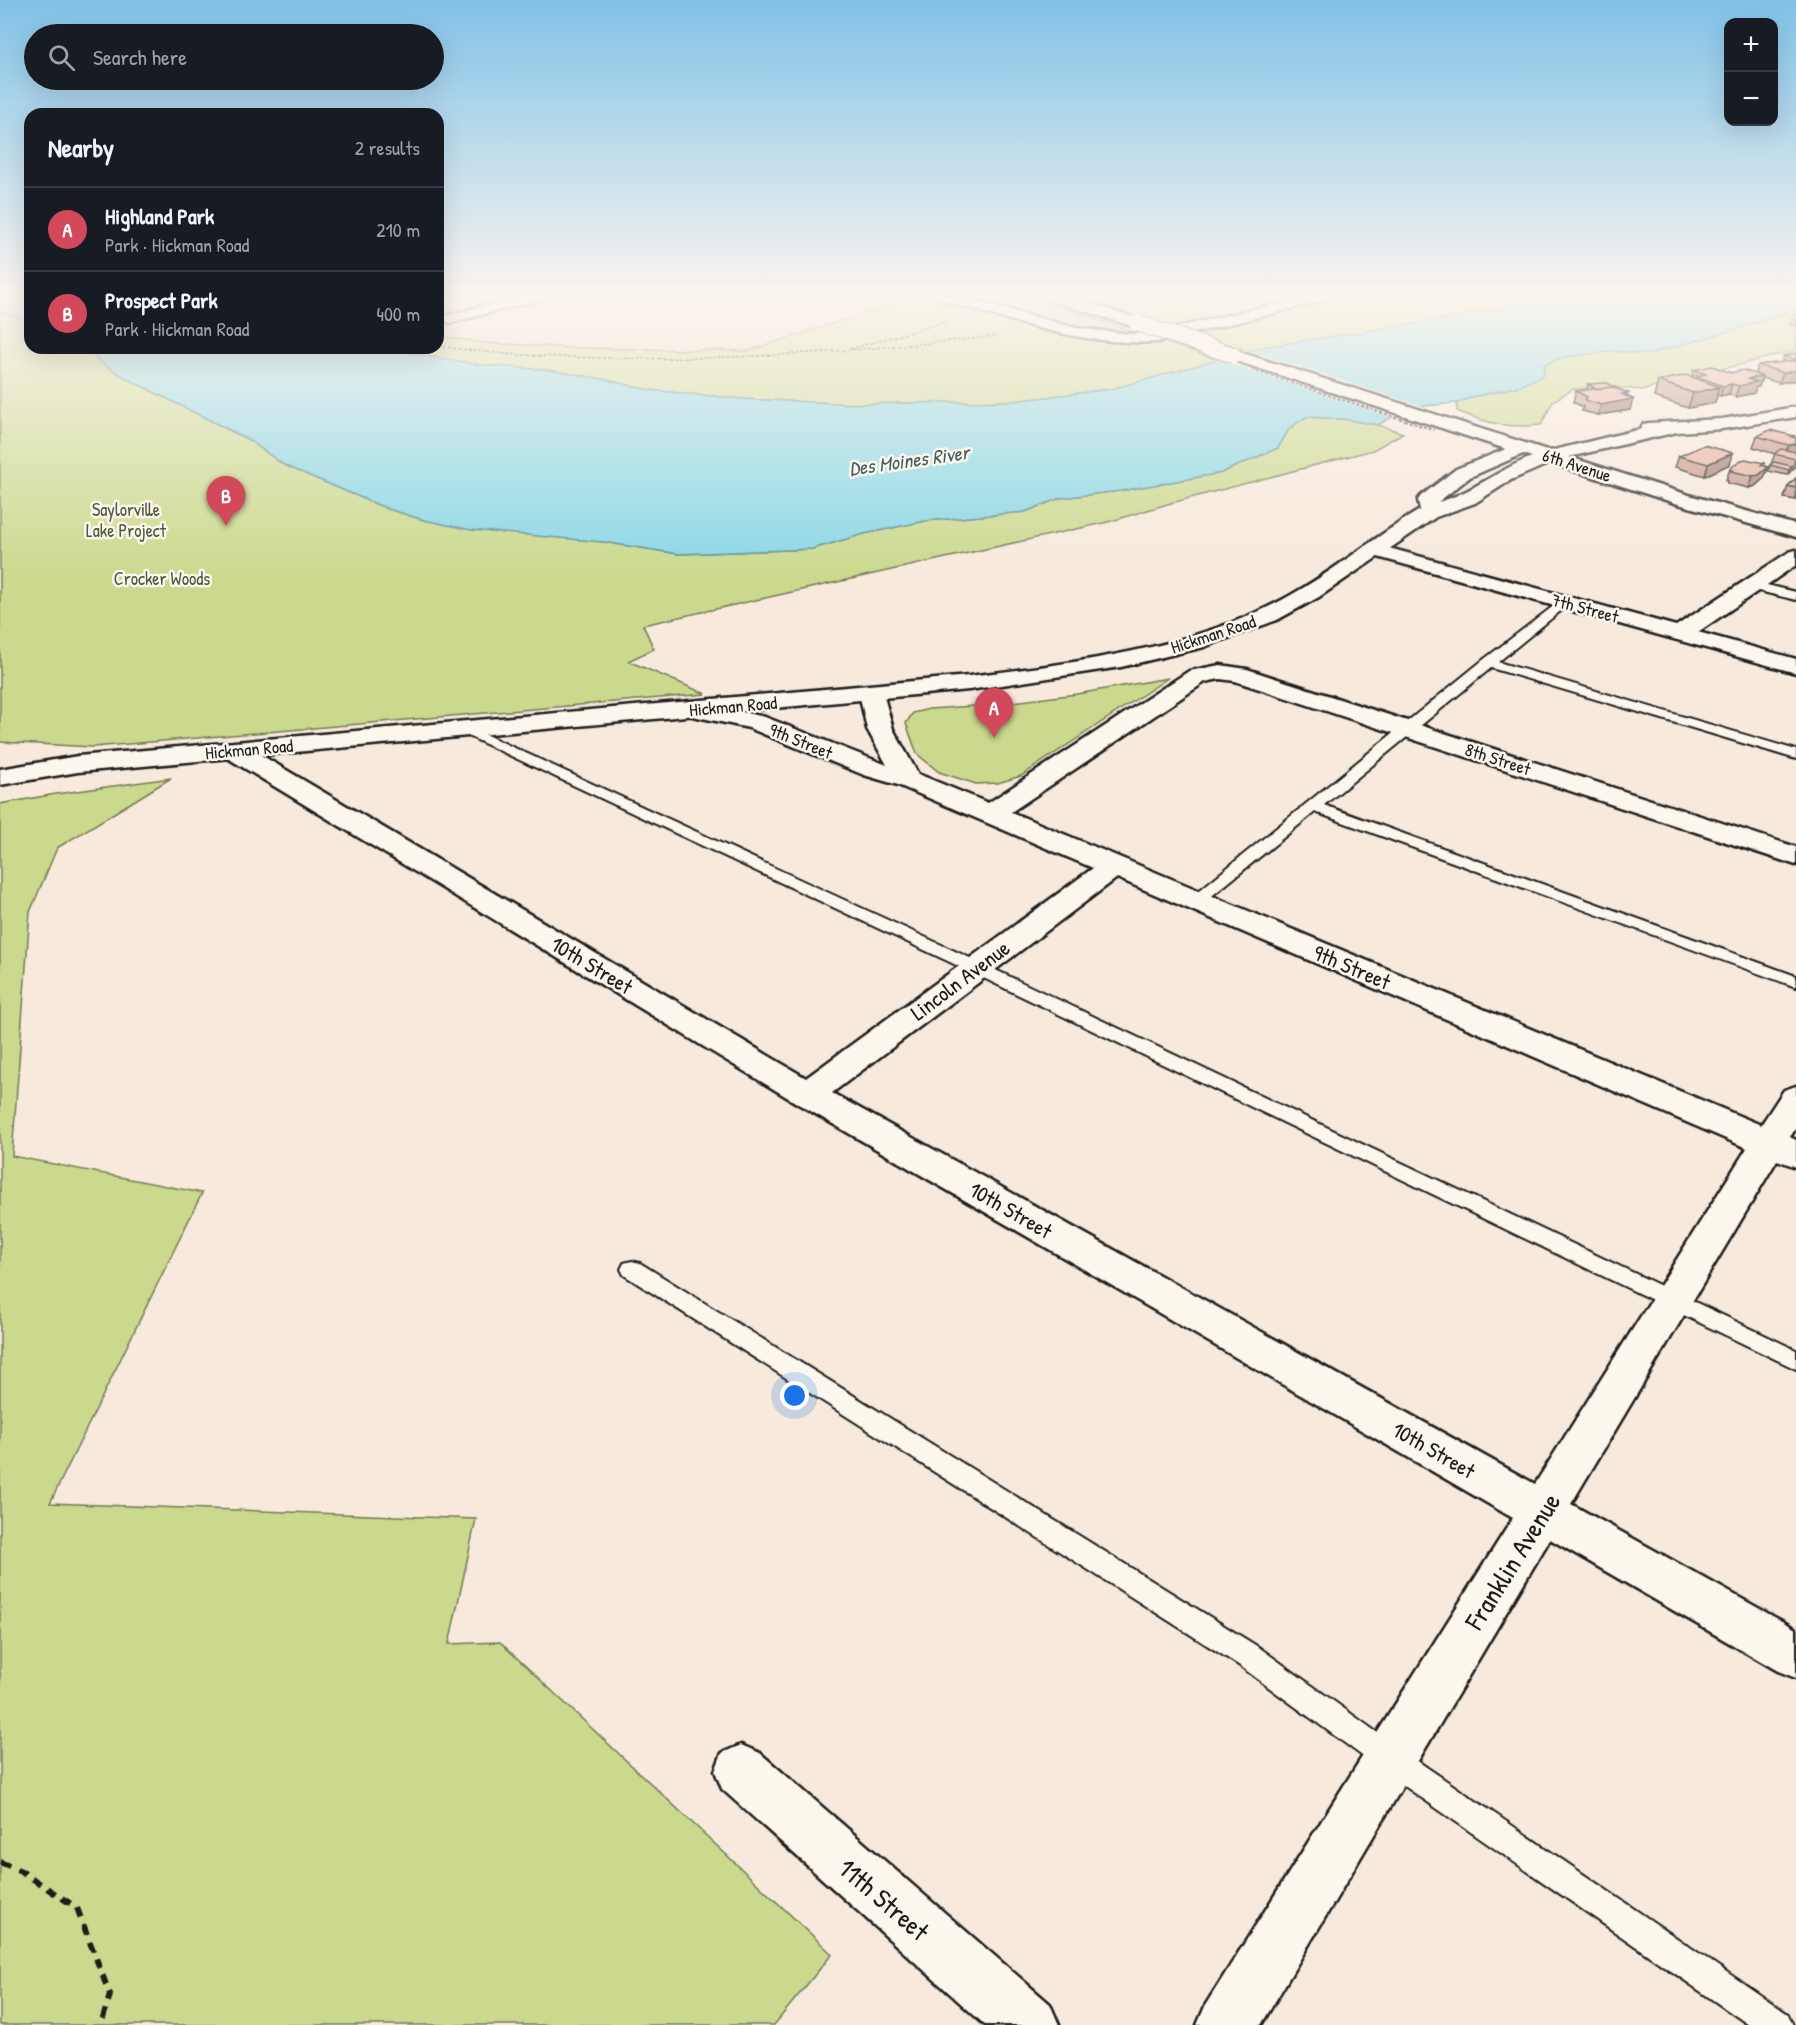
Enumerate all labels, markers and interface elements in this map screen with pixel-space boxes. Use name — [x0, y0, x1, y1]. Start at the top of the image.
map controls — [1724, 18, 1778, 126]
button: + — [1724, 18, 1778, 72]
search box — [24, 24, 444, 90]
icon: search — [45, 41, 78, 74]
text: Search here — [93, 42, 187, 72]
button: − — [1724, 72, 1778, 126]
text: Nearby — [48, 130, 114, 165]
text: 2 results — [355, 134, 420, 161]
text: Highland Park — [105, 201, 214, 231]
text: A — [63, 216, 72, 243]
text: 210 m — [376, 216, 420, 243]
text: Park · Hickman Road — [105, 231, 249, 258]
text: Prospect Park — [105, 285, 218, 315]
text: B — [62, 300, 73, 327]
text: 400 m — [376, 300, 420, 327]
text: Park · Hickman Road — [105, 315, 249, 342]
water label: Des Moines River — [847, 438, 973, 482]
street label: 6th Avenue — [1540, 442, 1614, 488]
pin: B — [206, 476, 246, 526]
park label: Saylorville Lake Project — [86, 497, 167, 543]
park label: Crocker Woods — [114, 566, 210, 591]
street label: 7th Street — [1549, 587, 1622, 629]
street label: Hickman Road — [1167, 609, 1259, 659]
pin: A — [974, 688, 1014, 738]
street label: Hickman Road — [688, 690, 778, 722]
street label: 9th Street — [766, 717, 837, 765]
street label: Hickman Road — [204, 733, 294, 765]
street label: 8th Street — [1462, 737, 1535, 782]
street label: 10th Street — [545, 929, 639, 1001]
street label: Lincoln Avenue — [904, 933, 1016, 1027]
street label: 9th Street — [1309, 937, 1396, 997]
street label: 10th Street — [964, 1174, 1058, 1246]
your location — [780, 1381, 809, 1410]
street label: 10th Street — [1387, 1414, 1481, 1486]
street label: Franklin Avenue — [1455, 1486, 1568, 1637]
street label: 11th Street — [831, 1850, 938, 1949]

